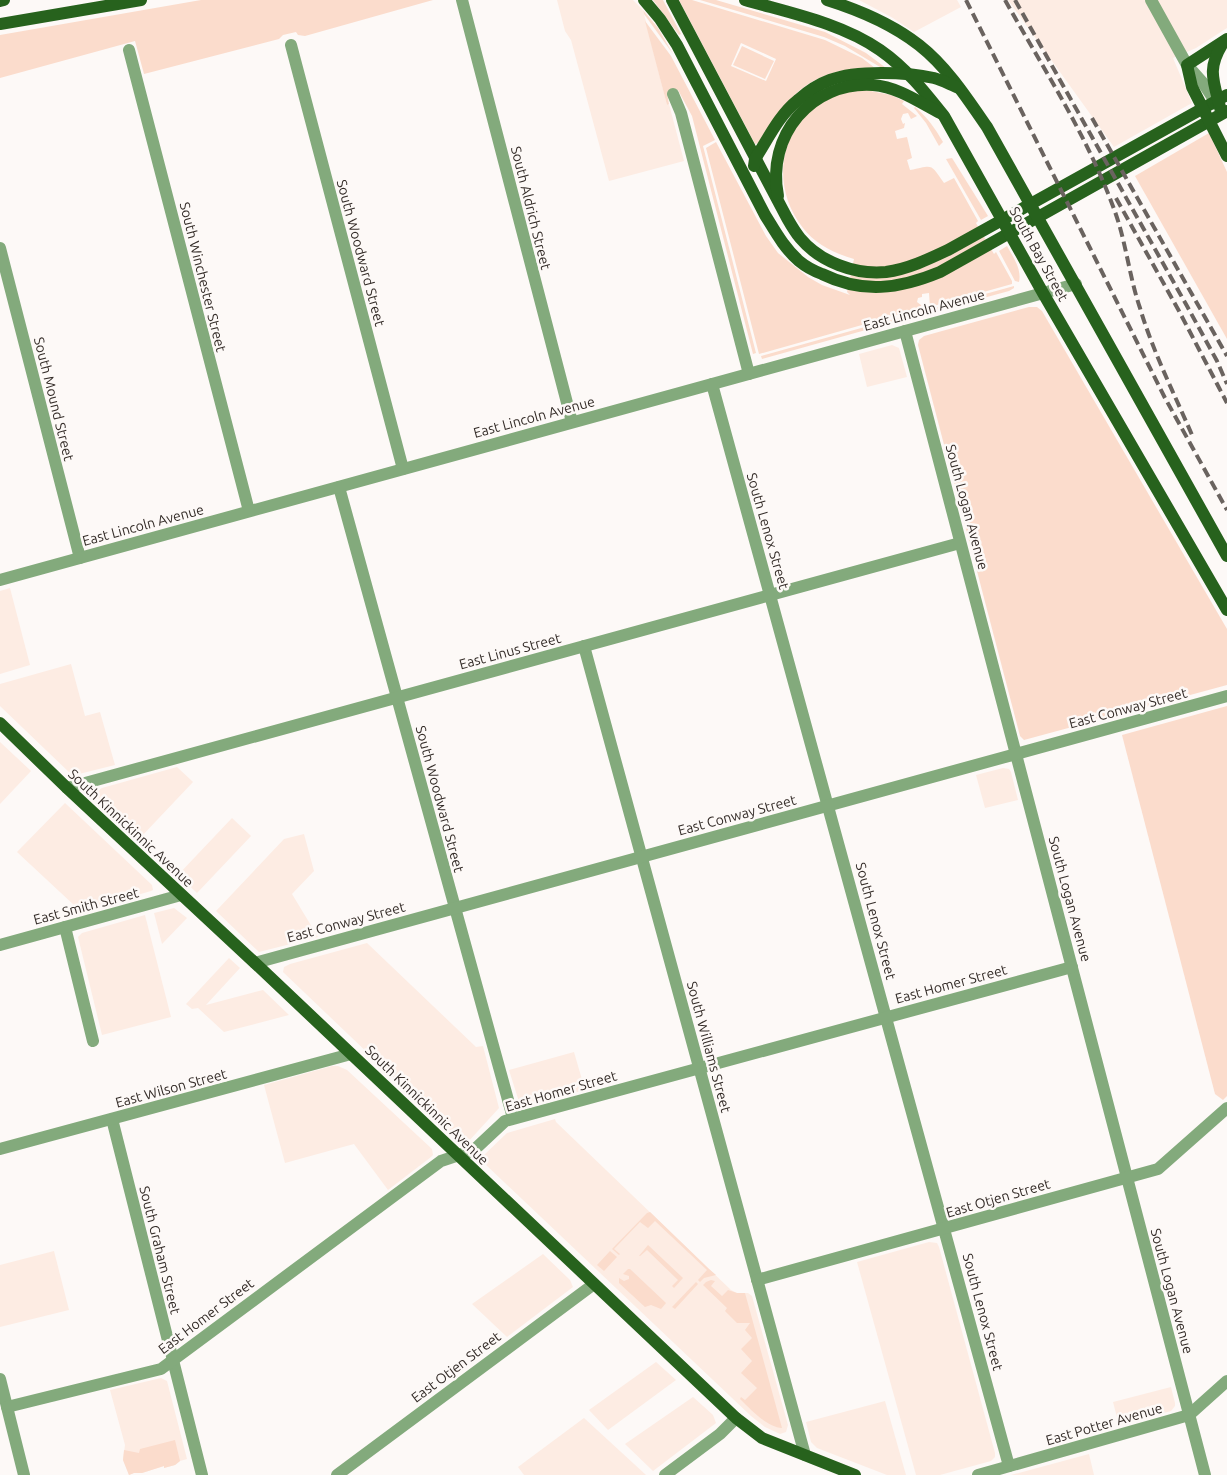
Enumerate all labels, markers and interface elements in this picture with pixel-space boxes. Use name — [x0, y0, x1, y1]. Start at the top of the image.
street label: South Aldrich Street — [508, 145, 554, 272]
street label: South Woodward Street — [334, 178, 388, 329]
street label: South Winchester Street — [177, 200, 230, 354]
street label: South Bay Street — [1006, 204, 1072, 304]
street label: East Lincoln Avenue — [862, 286, 986, 334]
street label: South Mound Street — [31, 335, 77, 463]
street label: East Lincoln Avenue — [472, 393, 596, 441]
street label: South Logan Avenue — [943, 443, 991, 571]
street label: South Lenox Street — [744, 471, 792, 592]
street label: East Lincoln Avenue — [81, 501, 205, 549]
street label: East Linus Street — [457, 630, 563, 672]
street label: East Conway Street — [1067, 684, 1189, 731]
street label: South Woodward Street — [413, 724, 467, 875]
street label: South Kinnickinnic Avenue — [65, 766, 197, 890]
street label: East Conway Street — [676, 791, 798, 838]
street label: South Logan Avenue — [1046, 835, 1094, 963]
street label: South Lenox Street — [853, 861, 899, 982]
street label: East Smith Street — [32, 884, 141, 928]
street label: East Conway Street — [285, 898, 407, 945]
street label: East Homer Street — [893, 961, 1009, 1007]
street label: South Williams Street — [684, 980, 734, 1115]
street label: South Kinnickinnic Avenue — [362, 1042, 492, 1168]
street label: East Wilson Street — [114, 1065, 229, 1111]
street label: East Homer Street — [503, 1067, 619, 1115]
street label: East Otjen Street — [944, 1175, 1052, 1221]
street label: South Graham Street — [136, 1184, 184, 1316]
street label: South Logan Avenue — [1148, 1227, 1196, 1355]
street label: South Lenox Street — [960, 1252, 1006, 1373]
street label: East Homer Street — [155, 1275, 257, 1357]
street label: East Otjen Street — [408, 1328, 504, 1406]
street label: East Potter Avenue — [1044, 1400, 1164, 1448]

